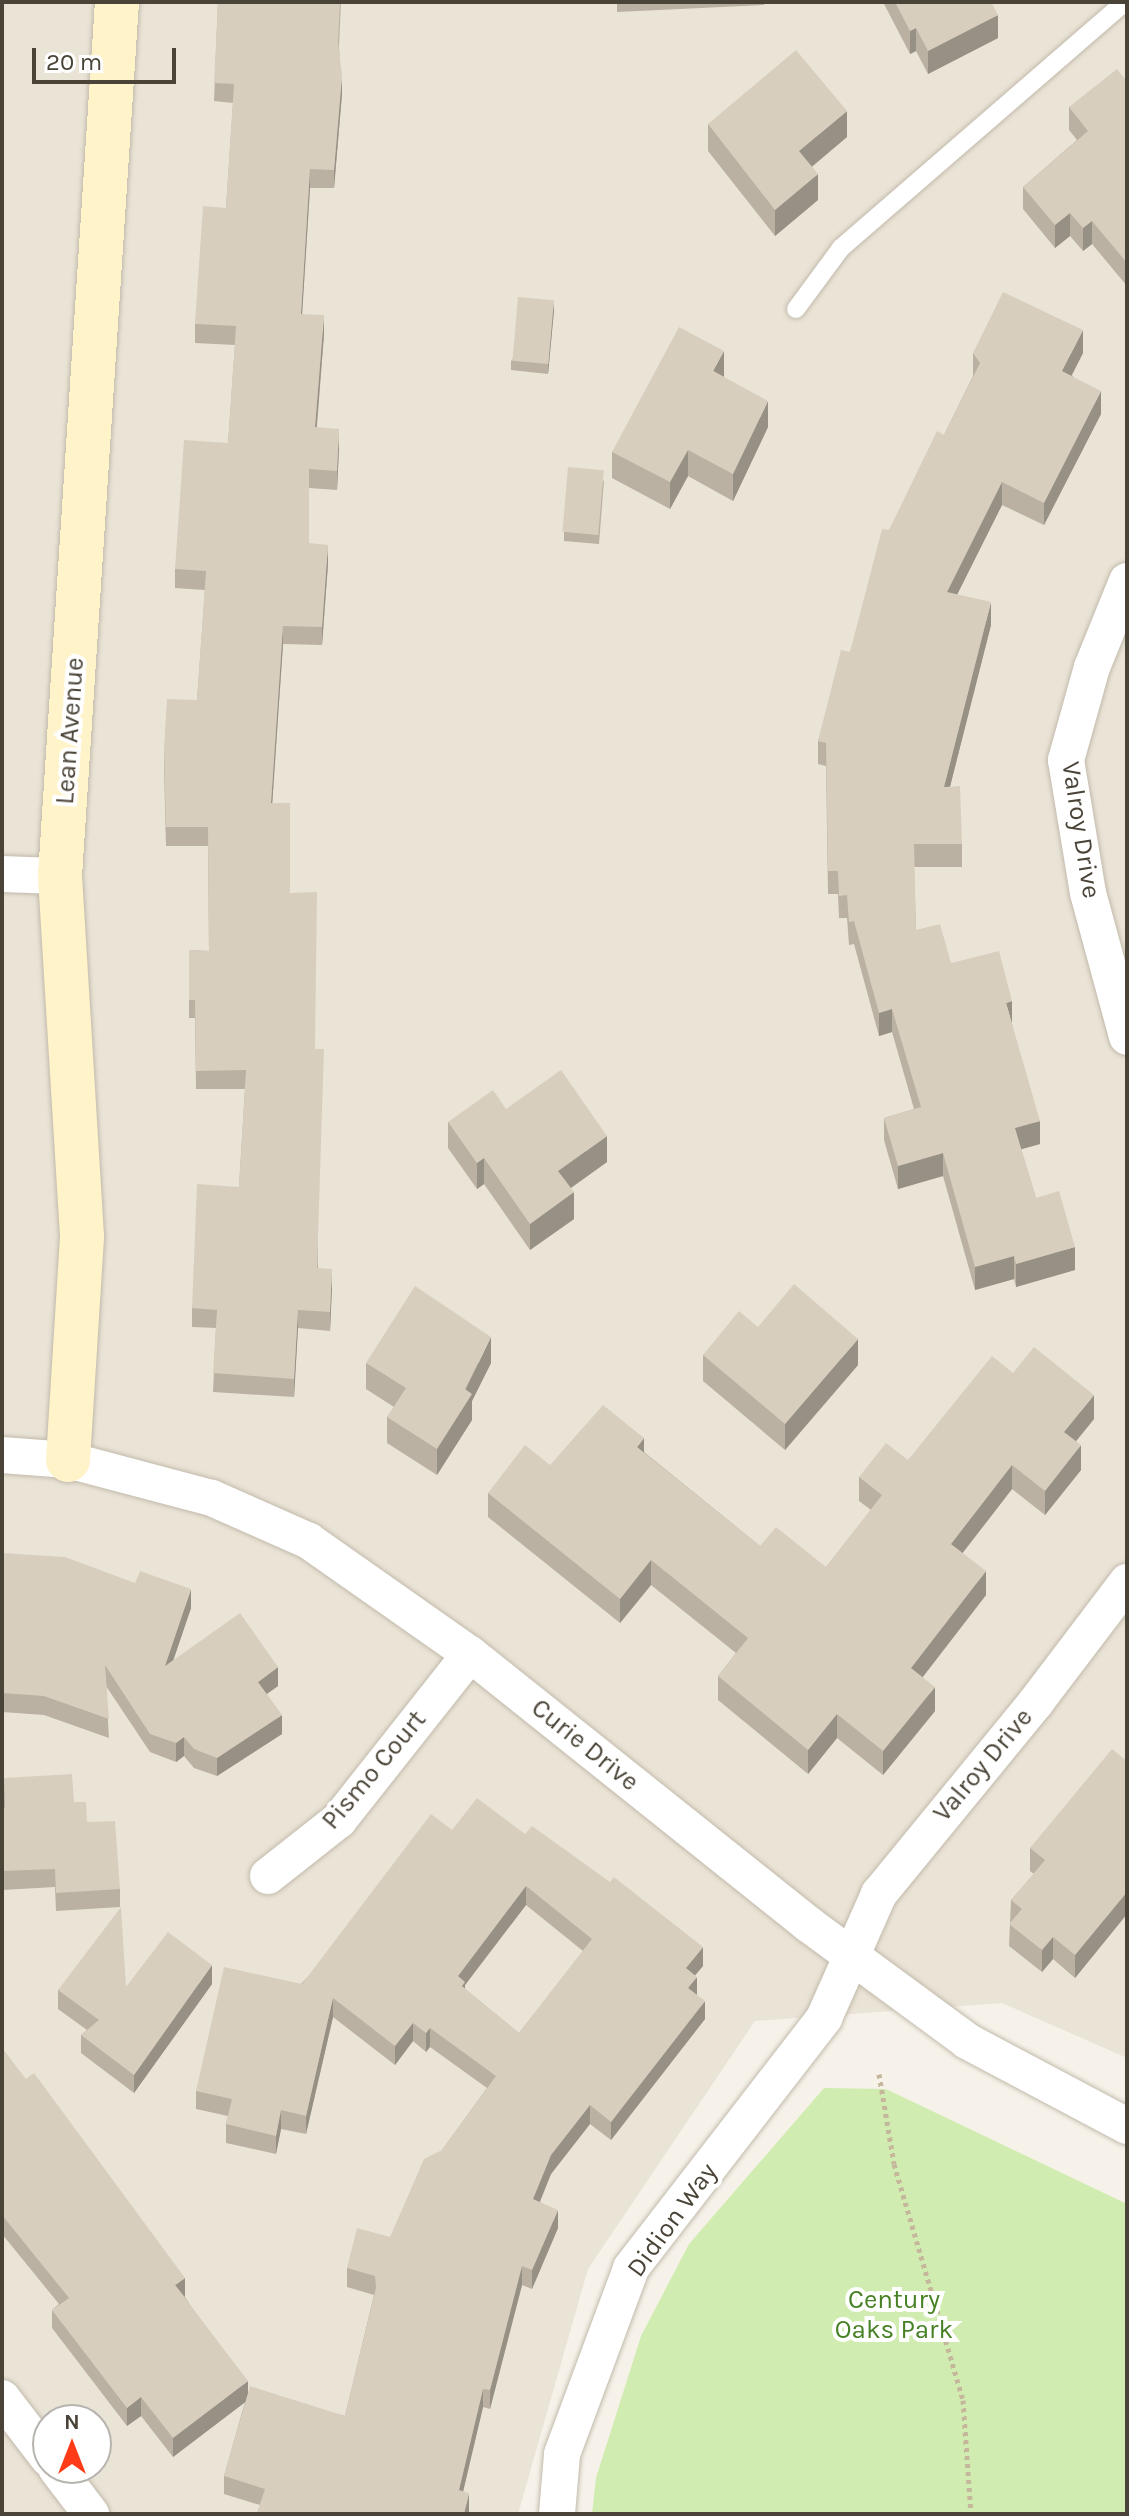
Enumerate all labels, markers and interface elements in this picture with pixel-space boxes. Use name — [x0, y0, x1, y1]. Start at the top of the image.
scale bar — [36, 32, 180, 82]
text: 20 m — [46, 48, 102, 76]
street label: Lean Avenue — [49, 656, 91, 806]
street label: Valroy Drive — [1055, 759, 1107, 901]
street label: Curie Drive — [525, 1692, 645, 1798]
street label: Valroy Drive — [927, 1702, 1039, 1828]
street label: Pismo Court — [315, 1704, 433, 1836]
street label: Didion Way — [620, 2157, 724, 2283]
park label: Century Oaks Park — [835, 2284, 953, 2346]
north arrow — [32, 2404, 112, 2484]
text: N — [64, 2409, 80, 2435]

